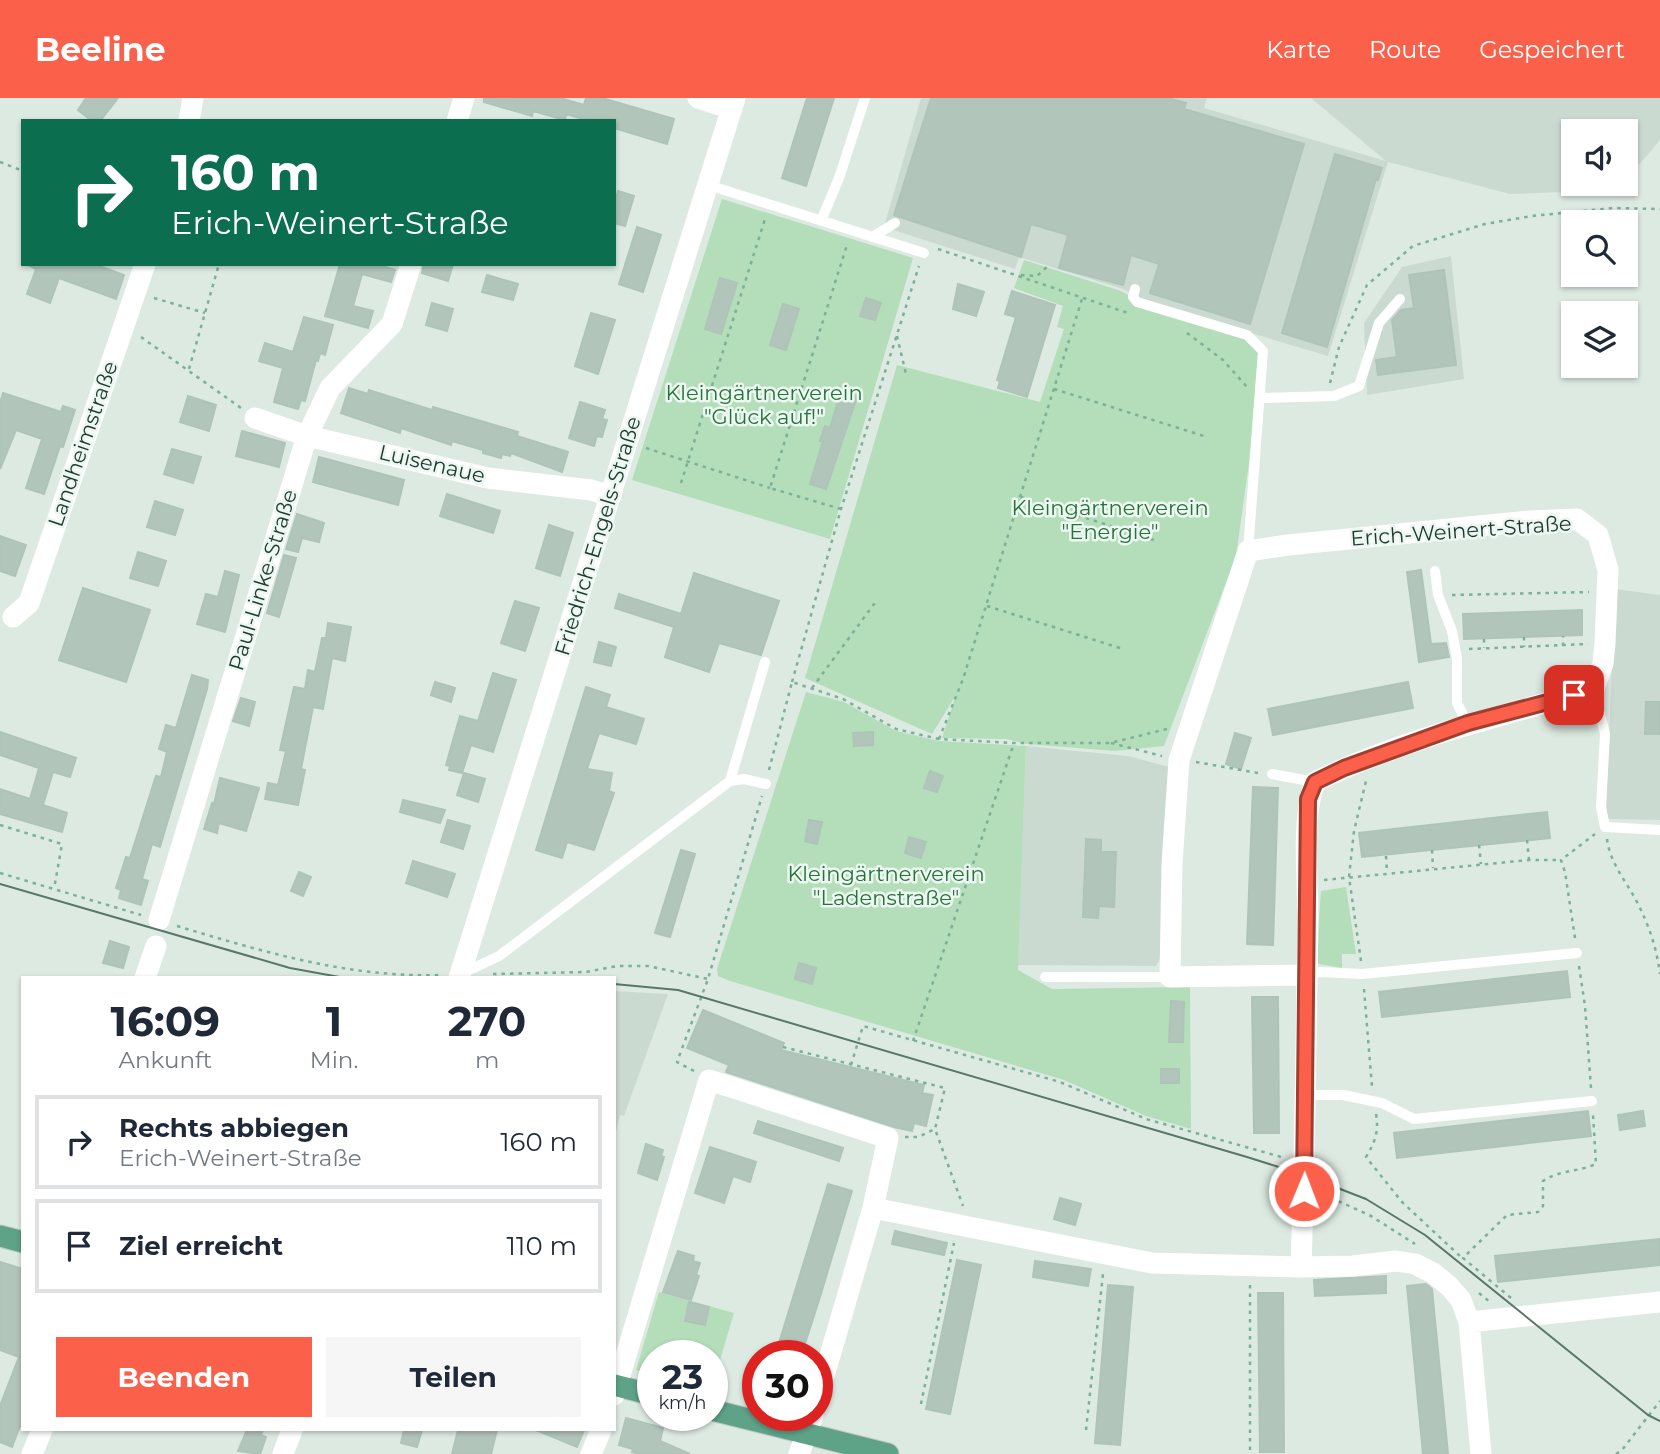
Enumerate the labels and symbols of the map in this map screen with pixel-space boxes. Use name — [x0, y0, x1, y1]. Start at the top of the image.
street label: Landheimstraße — [42, 358, 123, 530]
park label: Kleingärtnerverein "Glück auf!" — [665, 380, 863, 429]
street label: Friedrich-Engels-Straße — [549, 413, 646, 658]
street label: Luisenaue — [377, 439, 488, 488]
street label: Paul-Linke-Straße — [223, 486, 302, 673]
park label: Kleingärtnerverein "Energie" — [1011, 495, 1209, 544]
street label: Erich-Weinert-Straße — [1350, 510, 1572, 551]
pin — [1544, 665, 1604, 725]
park label: Kleingärtnerverein "Ladenstraße" — [787, 861, 985, 910]
position arrow — [1267, 1154, 1341, 1228]
speed limit sign: 30 — [742, 1340, 833, 1431]

